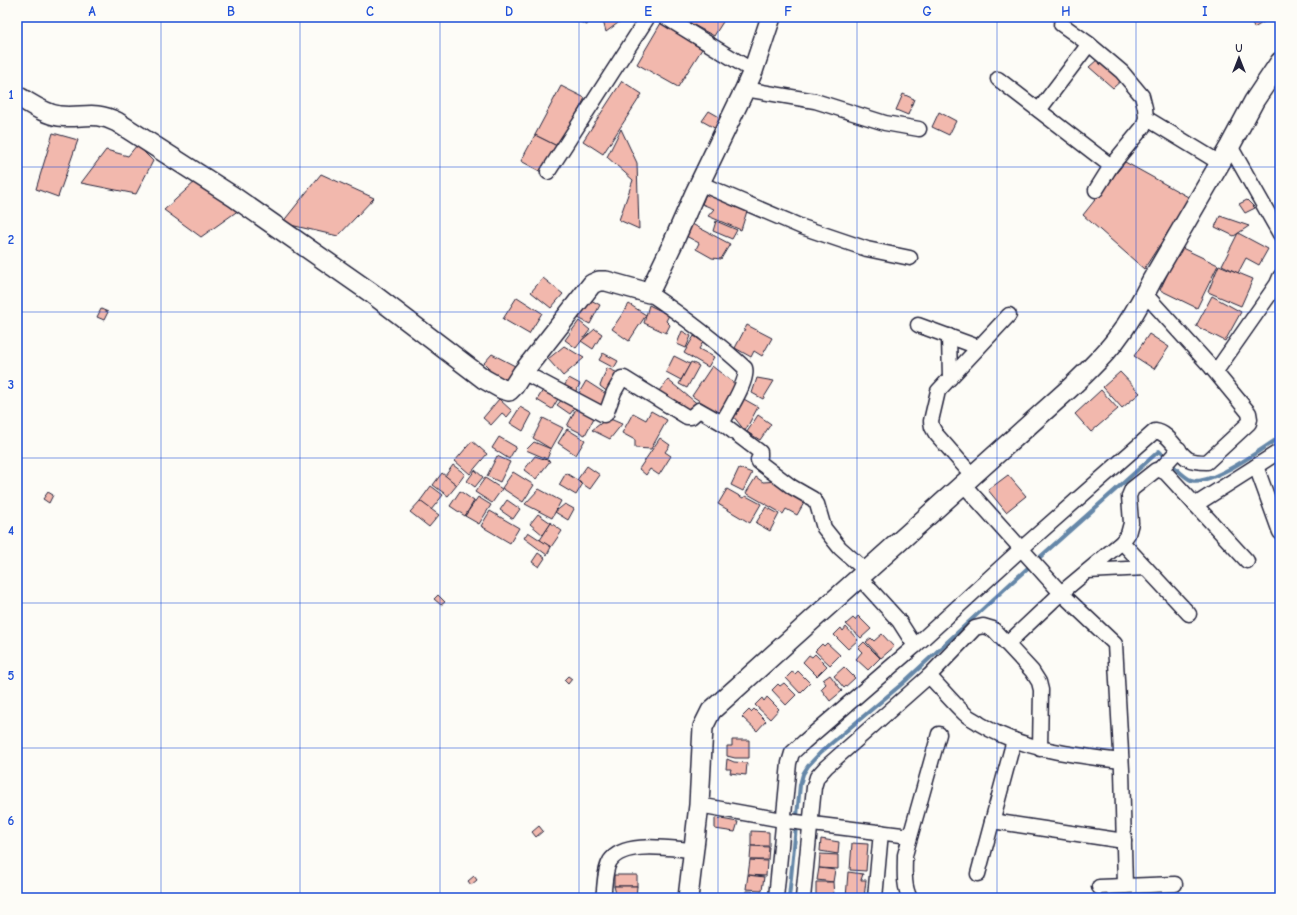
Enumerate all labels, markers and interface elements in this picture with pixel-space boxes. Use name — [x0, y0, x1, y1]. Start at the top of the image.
text: A — [88, 4, 96, 19]
text: B — [227, 4, 235, 19]
text: C — [366, 4, 374, 19]
text: D — [505, 4, 513, 19]
text: E — [644, 4, 652, 19]
text: F — [784, 4, 792, 19]
text: G — [922, 4, 932, 19]
text: H — [1061, 4, 1071, 19]
text: I — [1202, 4, 1208, 19]
north arrow — [1219, 38, 1259, 78]
text: U — [1235, 42, 1243, 55]
text: 1 — [8, 87, 14, 102]
text: 2 — [8, 232, 14, 247]
text: 3 — [8, 377, 14, 392]
text: 4 — [8, 523, 14, 538]
text: 5 — [8, 668, 15, 683]
text: 6 — [8, 813, 15, 828]

